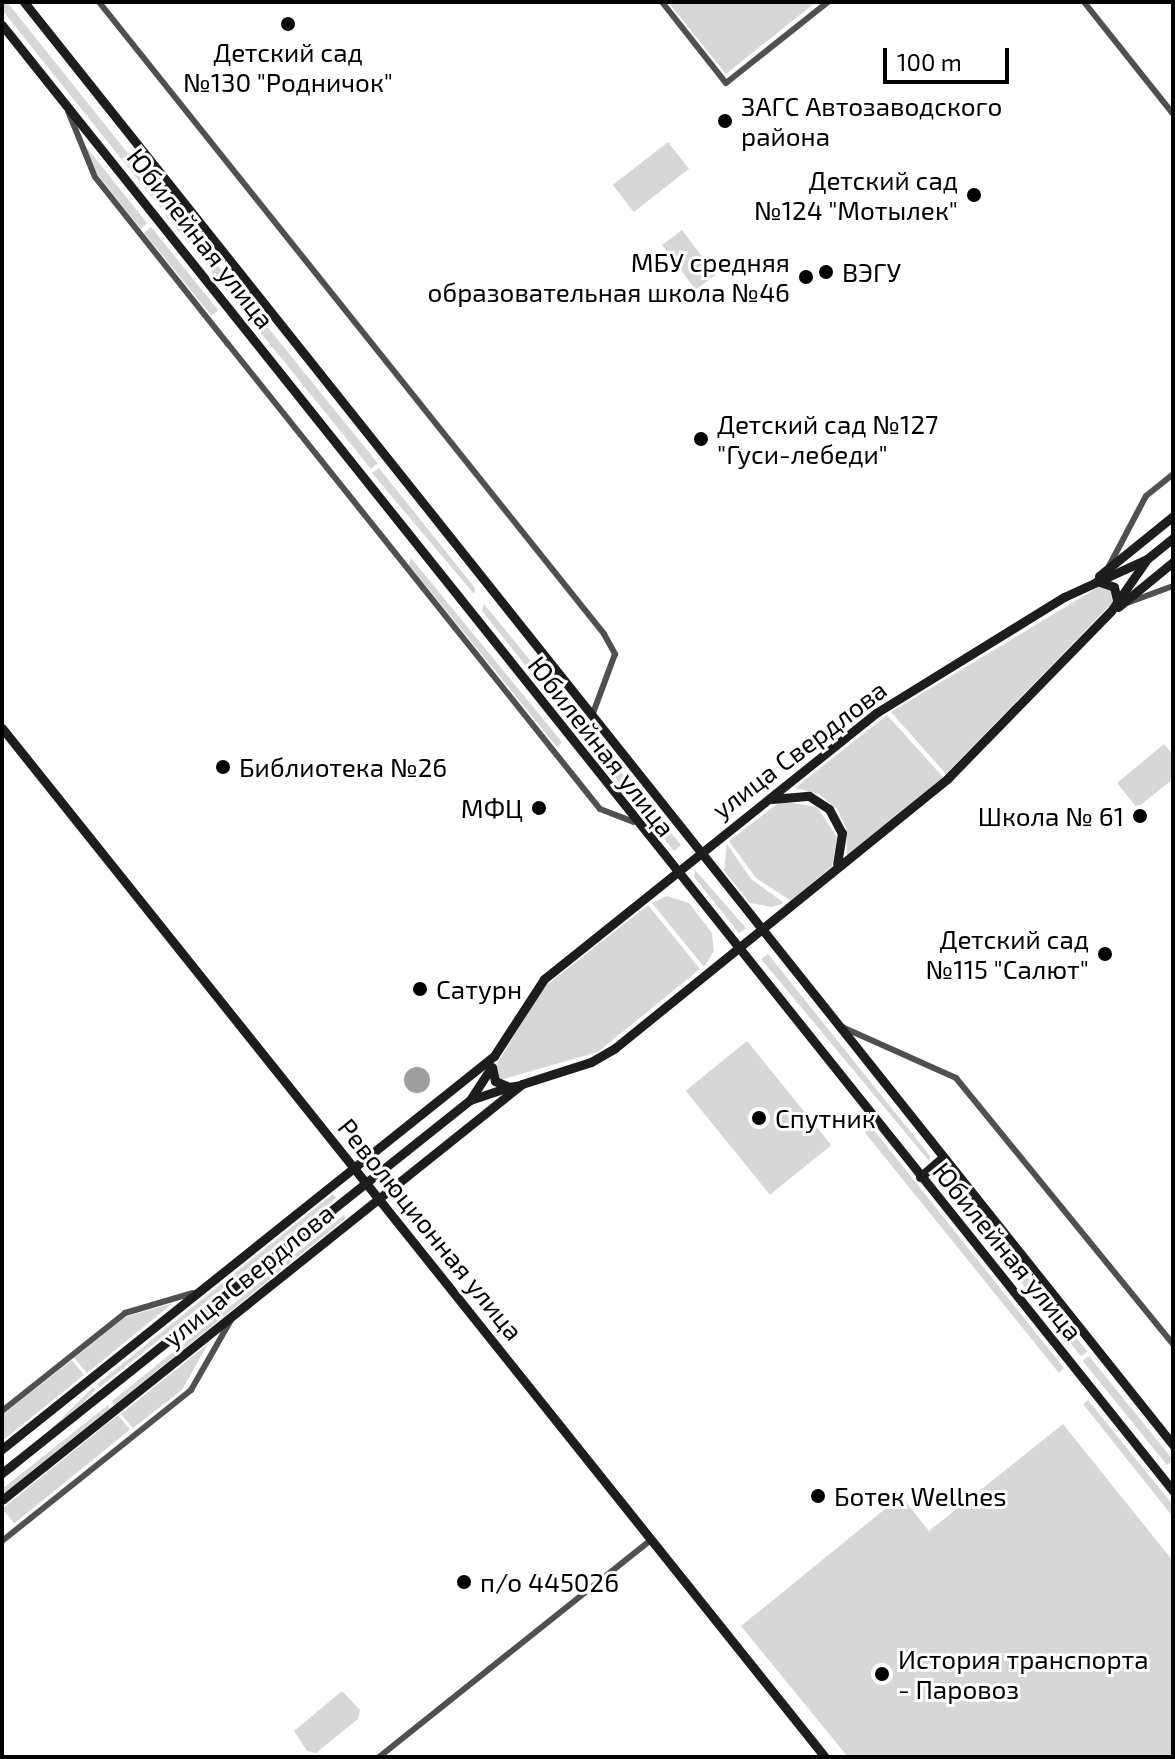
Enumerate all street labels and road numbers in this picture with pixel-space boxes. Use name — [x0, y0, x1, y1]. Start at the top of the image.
street label: Юбилейная улица — [121, 142, 281, 334]
street label: Юбилейная улица — [522, 650, 682, 842]
street label: улица Свердлова — [706, 673, 892, 825]
street label: Революционная улица — [332, 1112, 530, 1346]
street label: Юбилейная улица — [927, 1156, 1089, 1346]
street label: улица Свердлова — [156, 1197, 340, 1353]

